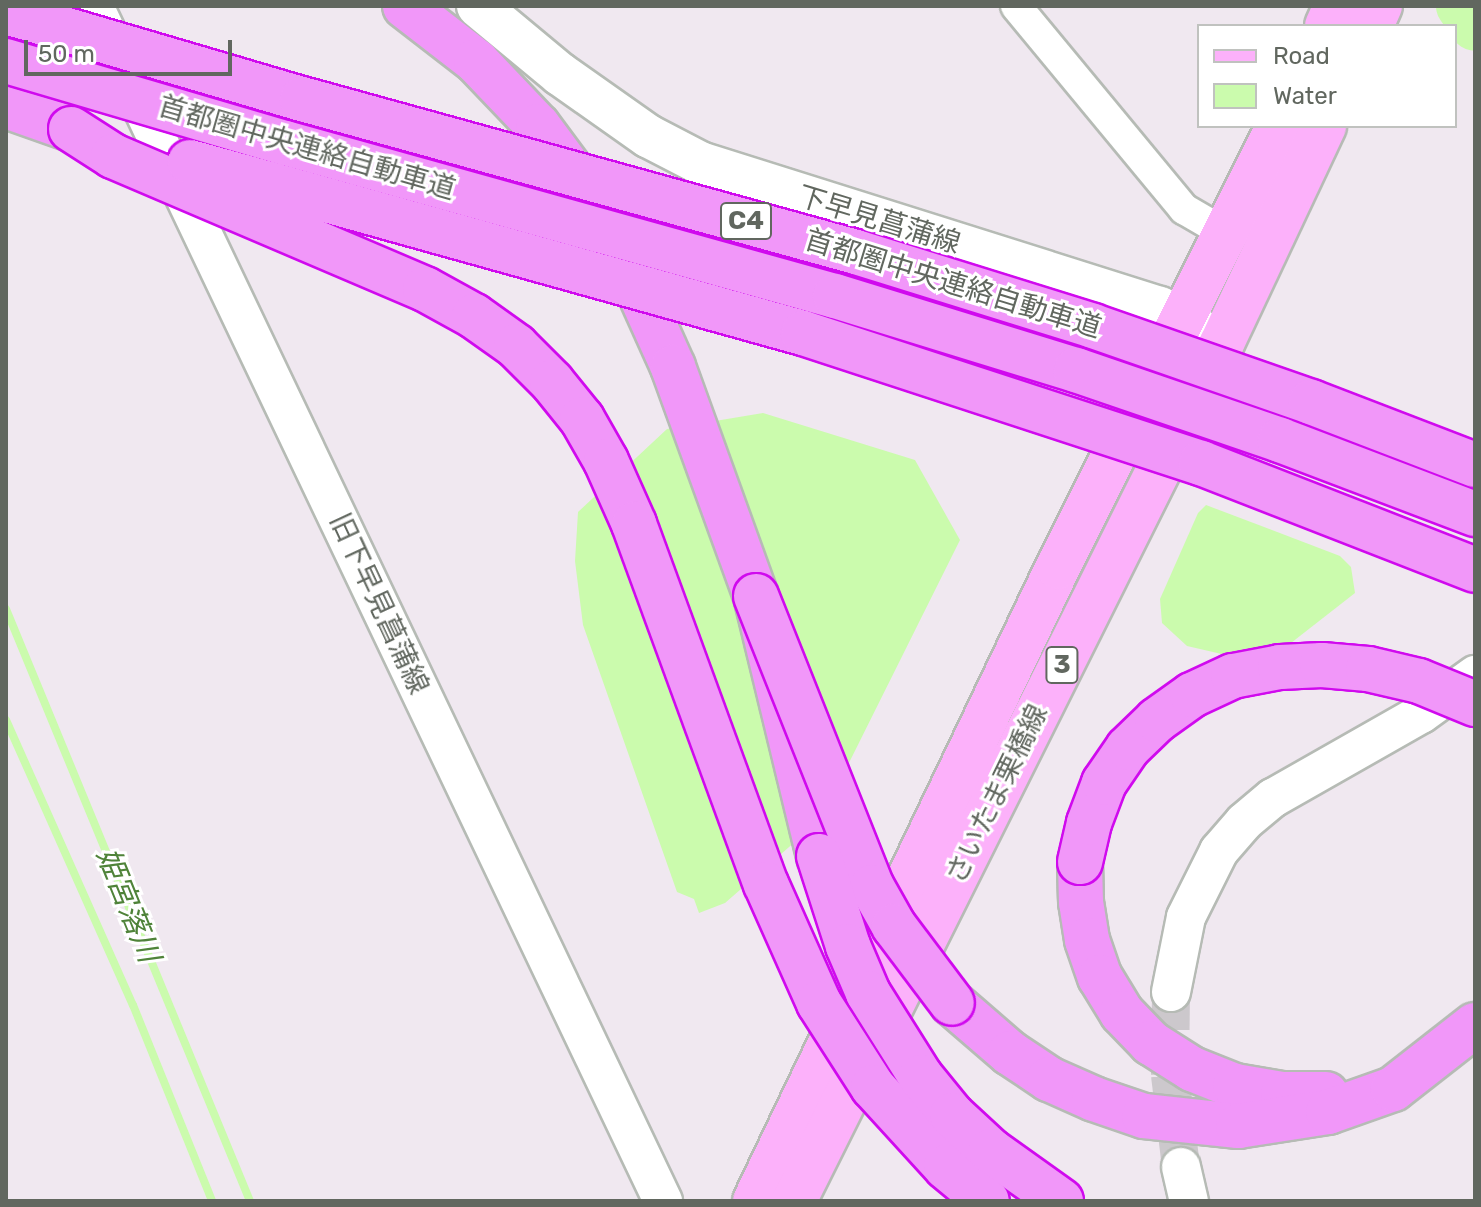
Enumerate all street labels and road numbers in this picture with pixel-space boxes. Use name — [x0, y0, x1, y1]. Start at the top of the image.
street label: 首都圏中央連絡自動車道 — [154, 89, 460, 207]
street label: 下早見菖蒲線 — [794, 179, 964, 261]
road number: C4 — [718, 199, 774, 243]
street label: 首都圏中央連絡自動車道 — [801, 223, 1105, 345]
street label: 旧下早見菖蒲線 — [322, 508, 436, 700]
road number: 3 — [1044, 643, 1080, 687]
street label: さいたま栗橋線 — [939, 699, 1055, 889]

